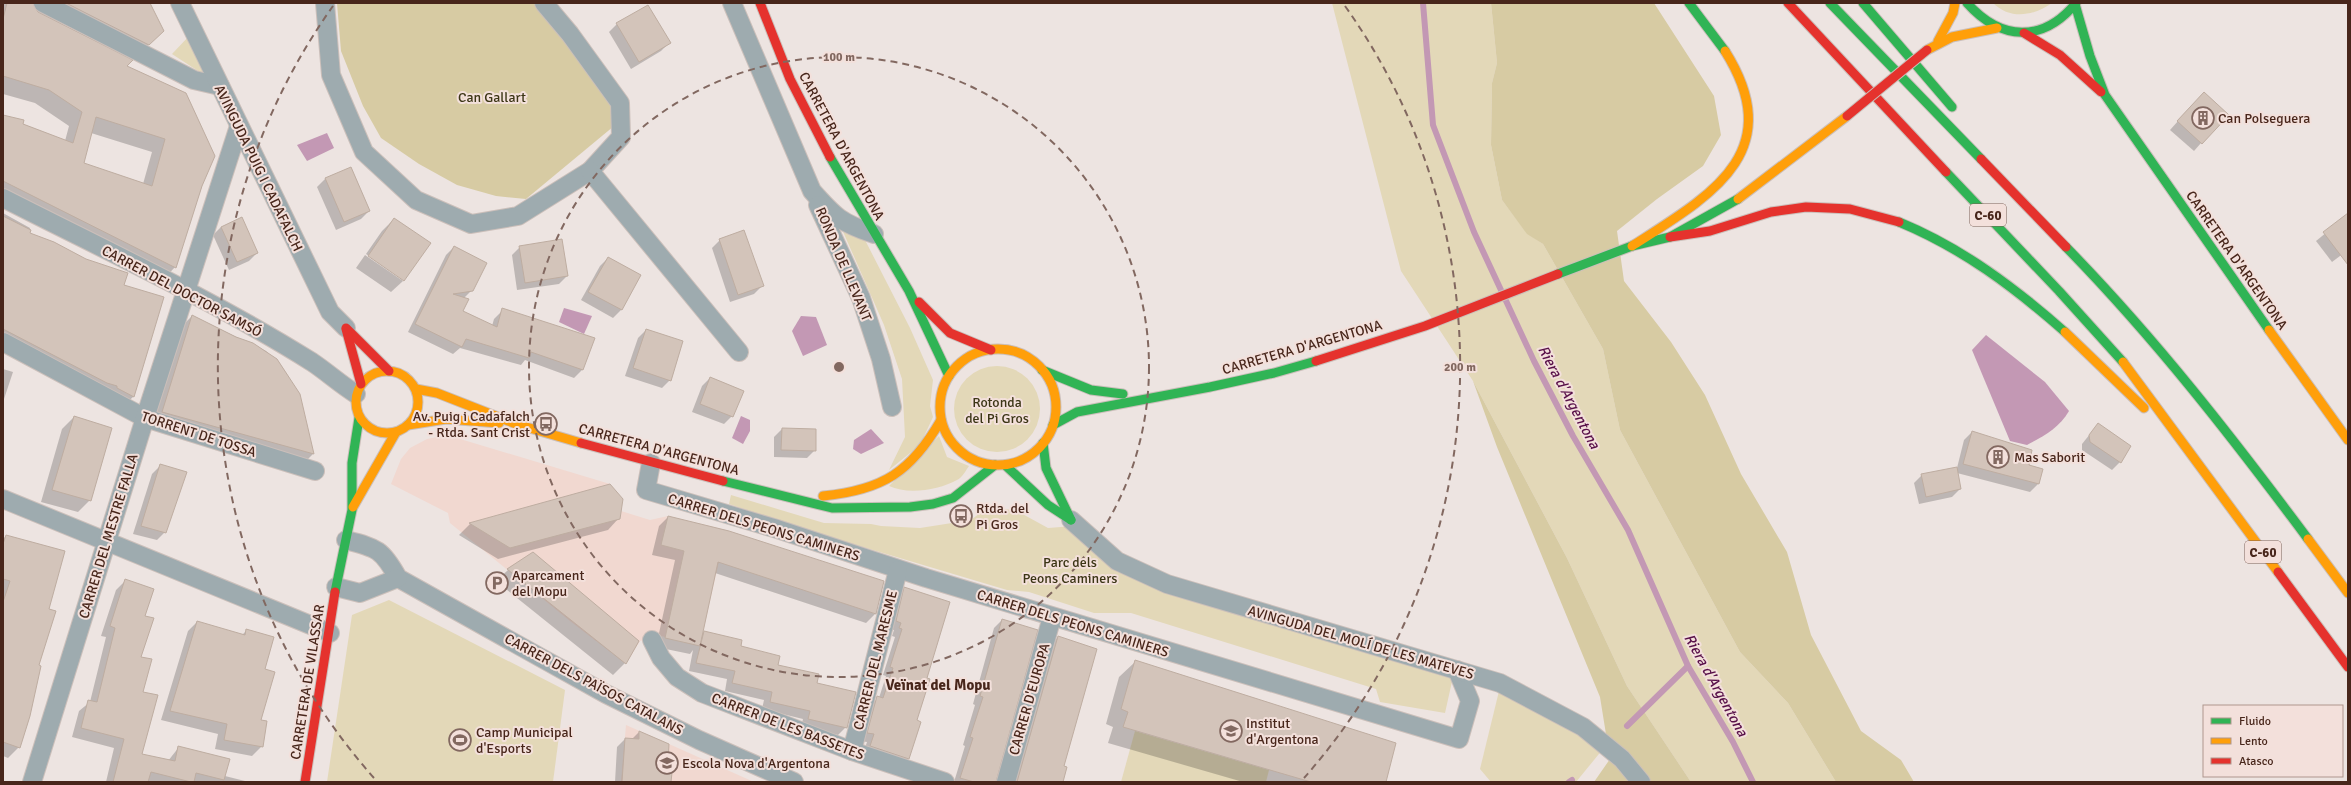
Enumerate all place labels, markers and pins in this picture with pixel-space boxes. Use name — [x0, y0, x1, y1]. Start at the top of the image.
building icon: Can Polseguera — [2190, 105, 2216, 131]
place label: Can Polseguera — [2218, 110, 2310, 127]
centre of rings — [832, 360, 846, 374]
place label: Av. Puig i Cadafalch - Rtda. Sant Crist — [413, 408, 530, 441]
bus stop icon: Av. Puig i Cadafalch - Rtda. Sant Crist — [533, 411, 559, 437]
building icon: Mas Saborit — [1985, 444, 2011, 470]
place label: Mas Saborit — [2014, 449, 2085, 466]
place label: Rtda. del Pi Gros — [976, 500, 1029, 533]
bus stop icon: Rtda. del Pi Gros — [948, 503, 974, 529]
place label: Aparcament del Mopu — [512, 567, 584, 600]
parking icon: Aparcament del Mopu — [484, 570, 510, 596]
place label: Institut d'Argentona — [1246, 715, 1319, 748]
school or university icon: Institut d'Argentona — [1218, 718, 1244, 744]
place label: Camp Municipal d'Esports — [476, 724, 573, 757]
sports icon: Camp Municipal d'Esports — [447, 727, 473, 753]
school or university icon: Escola Nova d'Argentona — [654, 750, 680, 776]
place label: Escola Nova d'Argentona — [682, 755, 830, 772]

